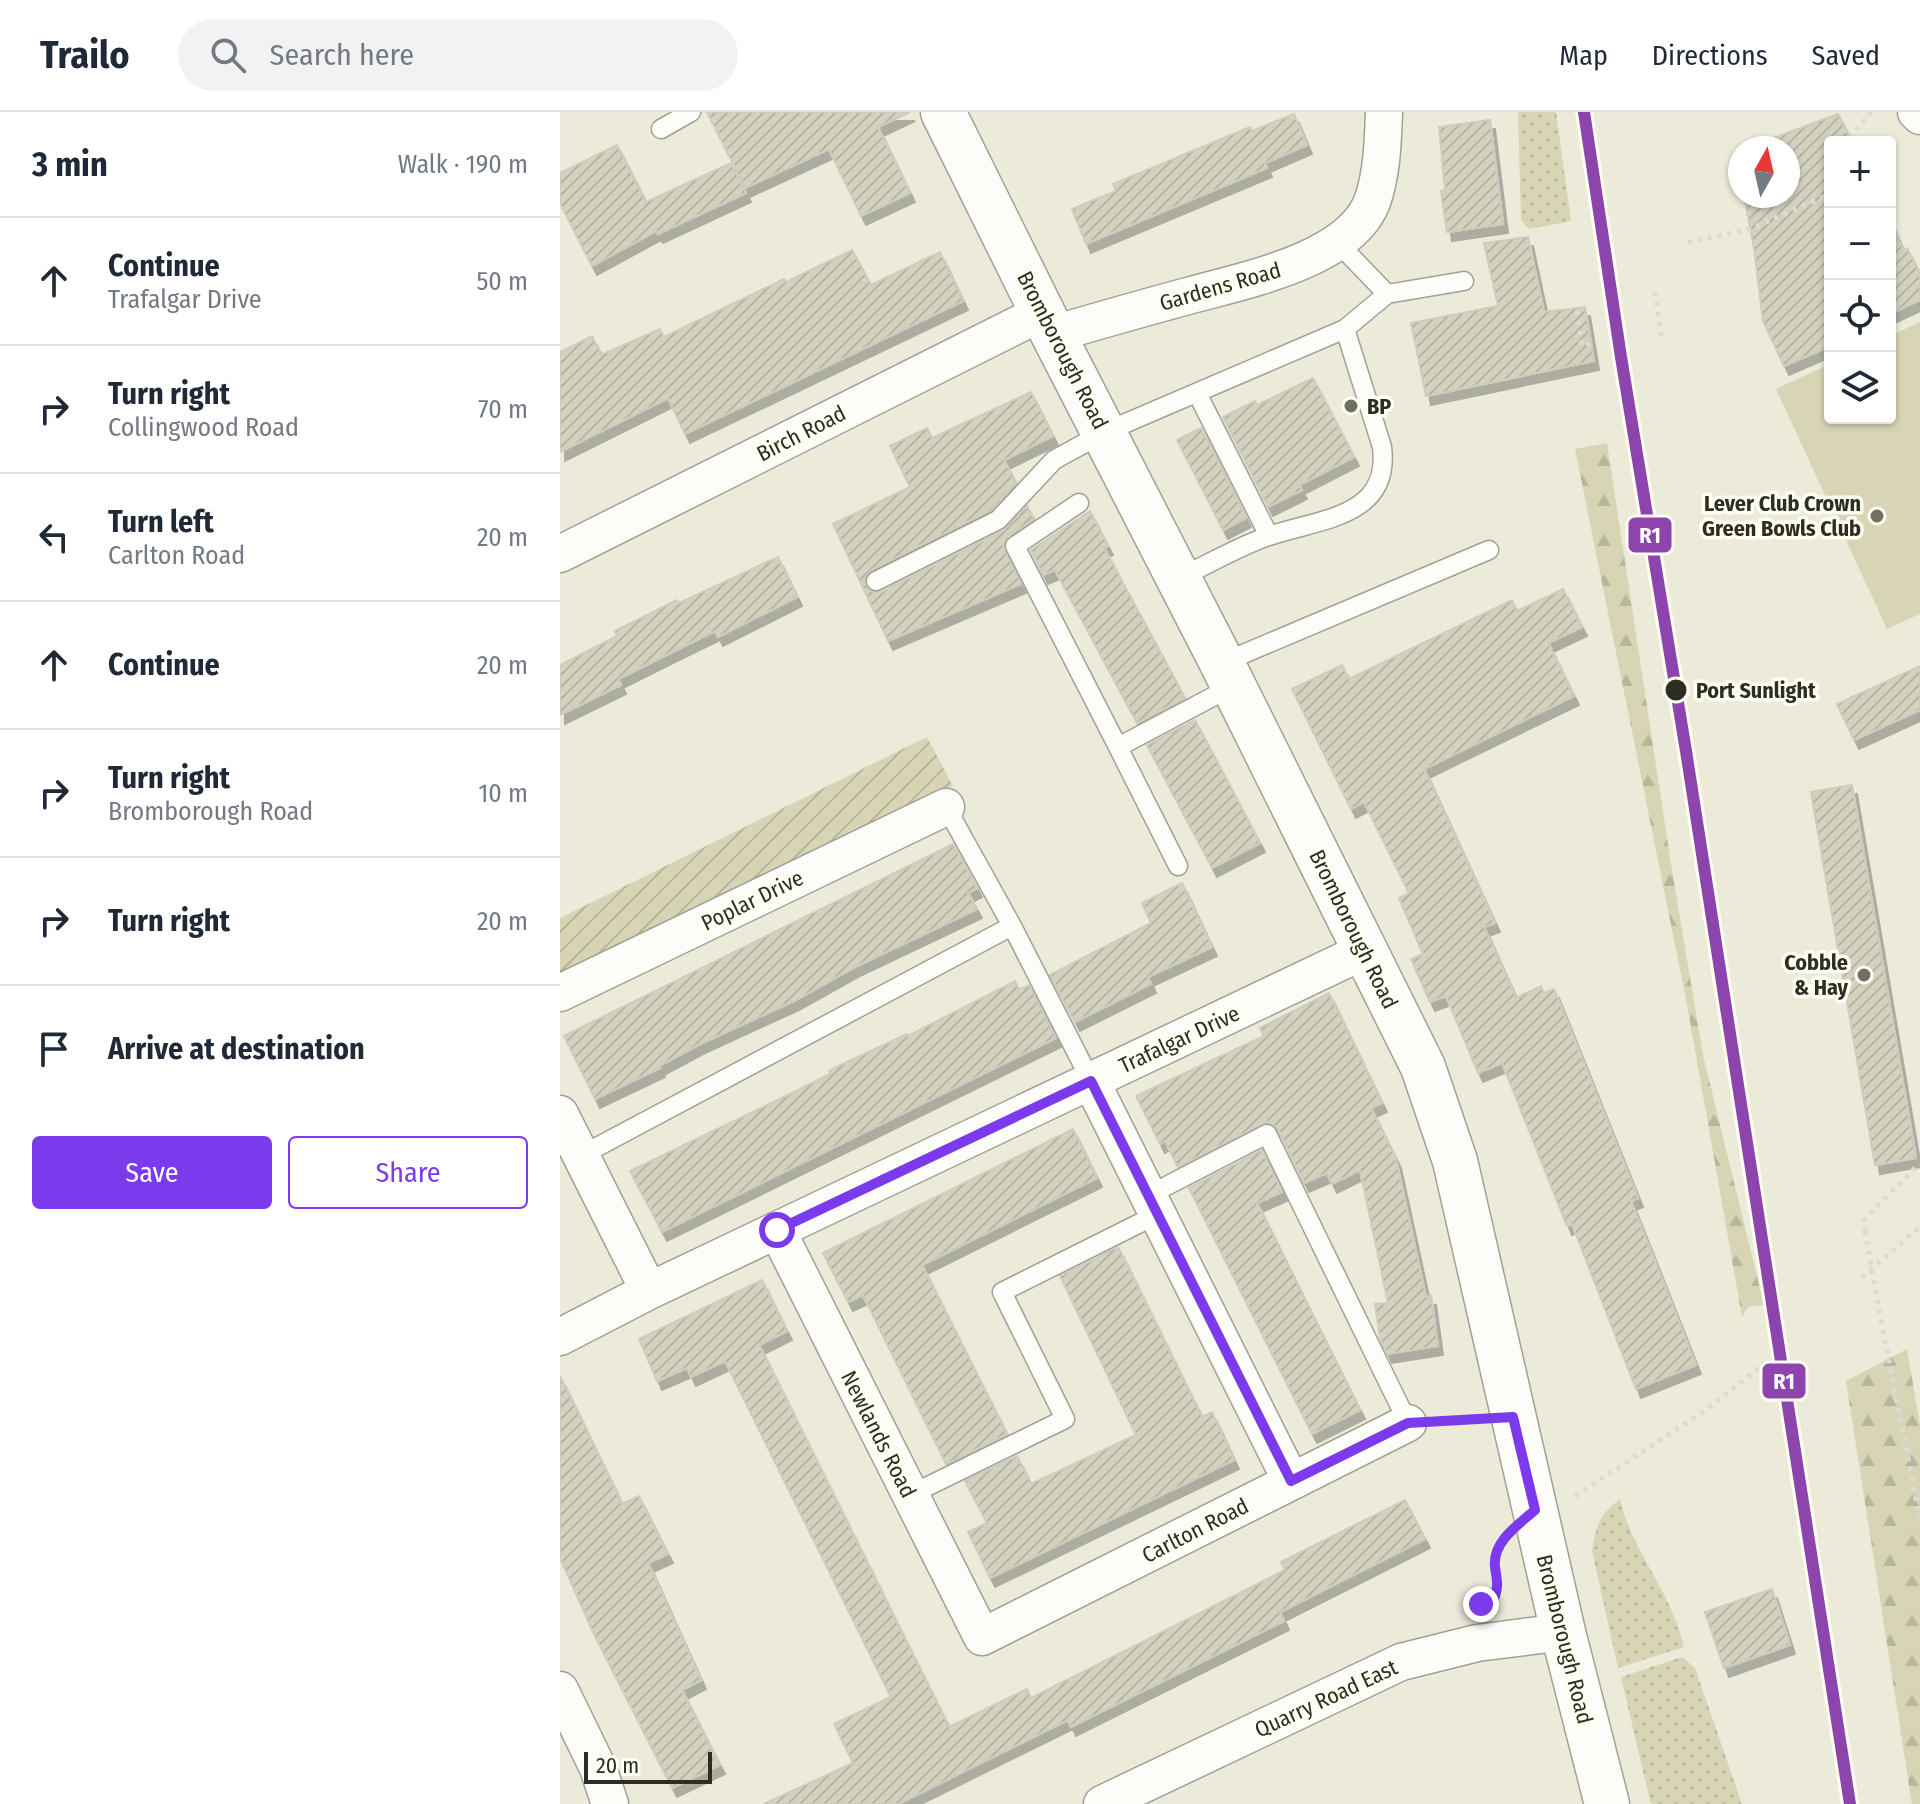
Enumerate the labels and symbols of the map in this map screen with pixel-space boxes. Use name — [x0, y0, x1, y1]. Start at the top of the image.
north arrow — [1728, 136, 1800, 208]
street label: Gardens Road — [1156, 256, 1284, 317]
street label: Bromborough Road — [1011, 267, 1114, 434]
place label: BP — [1367, 393, 1391, 420]
marker: BP — [1342, 397, 1360, 415]
street label: Birch Road — [752, 400, 850, 467]
place label: Lever Club Crown Green Bowls Club — [1702, 490, 1861, 542]
marker: Lever Club Crown Green Bowls Club — [1868, 507, 1886, 525]
line badge: R1 — [1627, 516, 1673, 554]
text: R1 — [1639, 522, 1661, 549]
marker: Port Sunlight — [1663, 677, 1689, 703]
place label: Port Sunlight — [1696, 677, 1816, 704]
street label: Bromborough Road — [1303, 845, 1404, 1013]
street label: Poplar Drive — [697, 864, 808, 937]
place label: Cobble & Hay — [1784, 949, 1849, 1001]
marker: Cobble & Hay — [1855, 966, 1873, 984]
street label: Trafalgar Drive — [1115, 1000, 1244, 1079]
route start — [759, 1212, 795, 1248]
line badge: R1 — [1761, 1362, 1807, 1400]
street label: Newlands Road — [835, 1366, 922, 1502]
text: R1 — [1773, 1368, 1795, 1395]
street label: Carlton Road — [1137, 1492, 1253, 1569]
street label: Bromborough Road — [1530, 1552, 1599, 1727]
route end — [1463, 1586, 1499, 1622]
street label: Quarry Road East — [1250, 1653, 1403, 1743]
scale bar — [584, 1748, 712, 1784]

